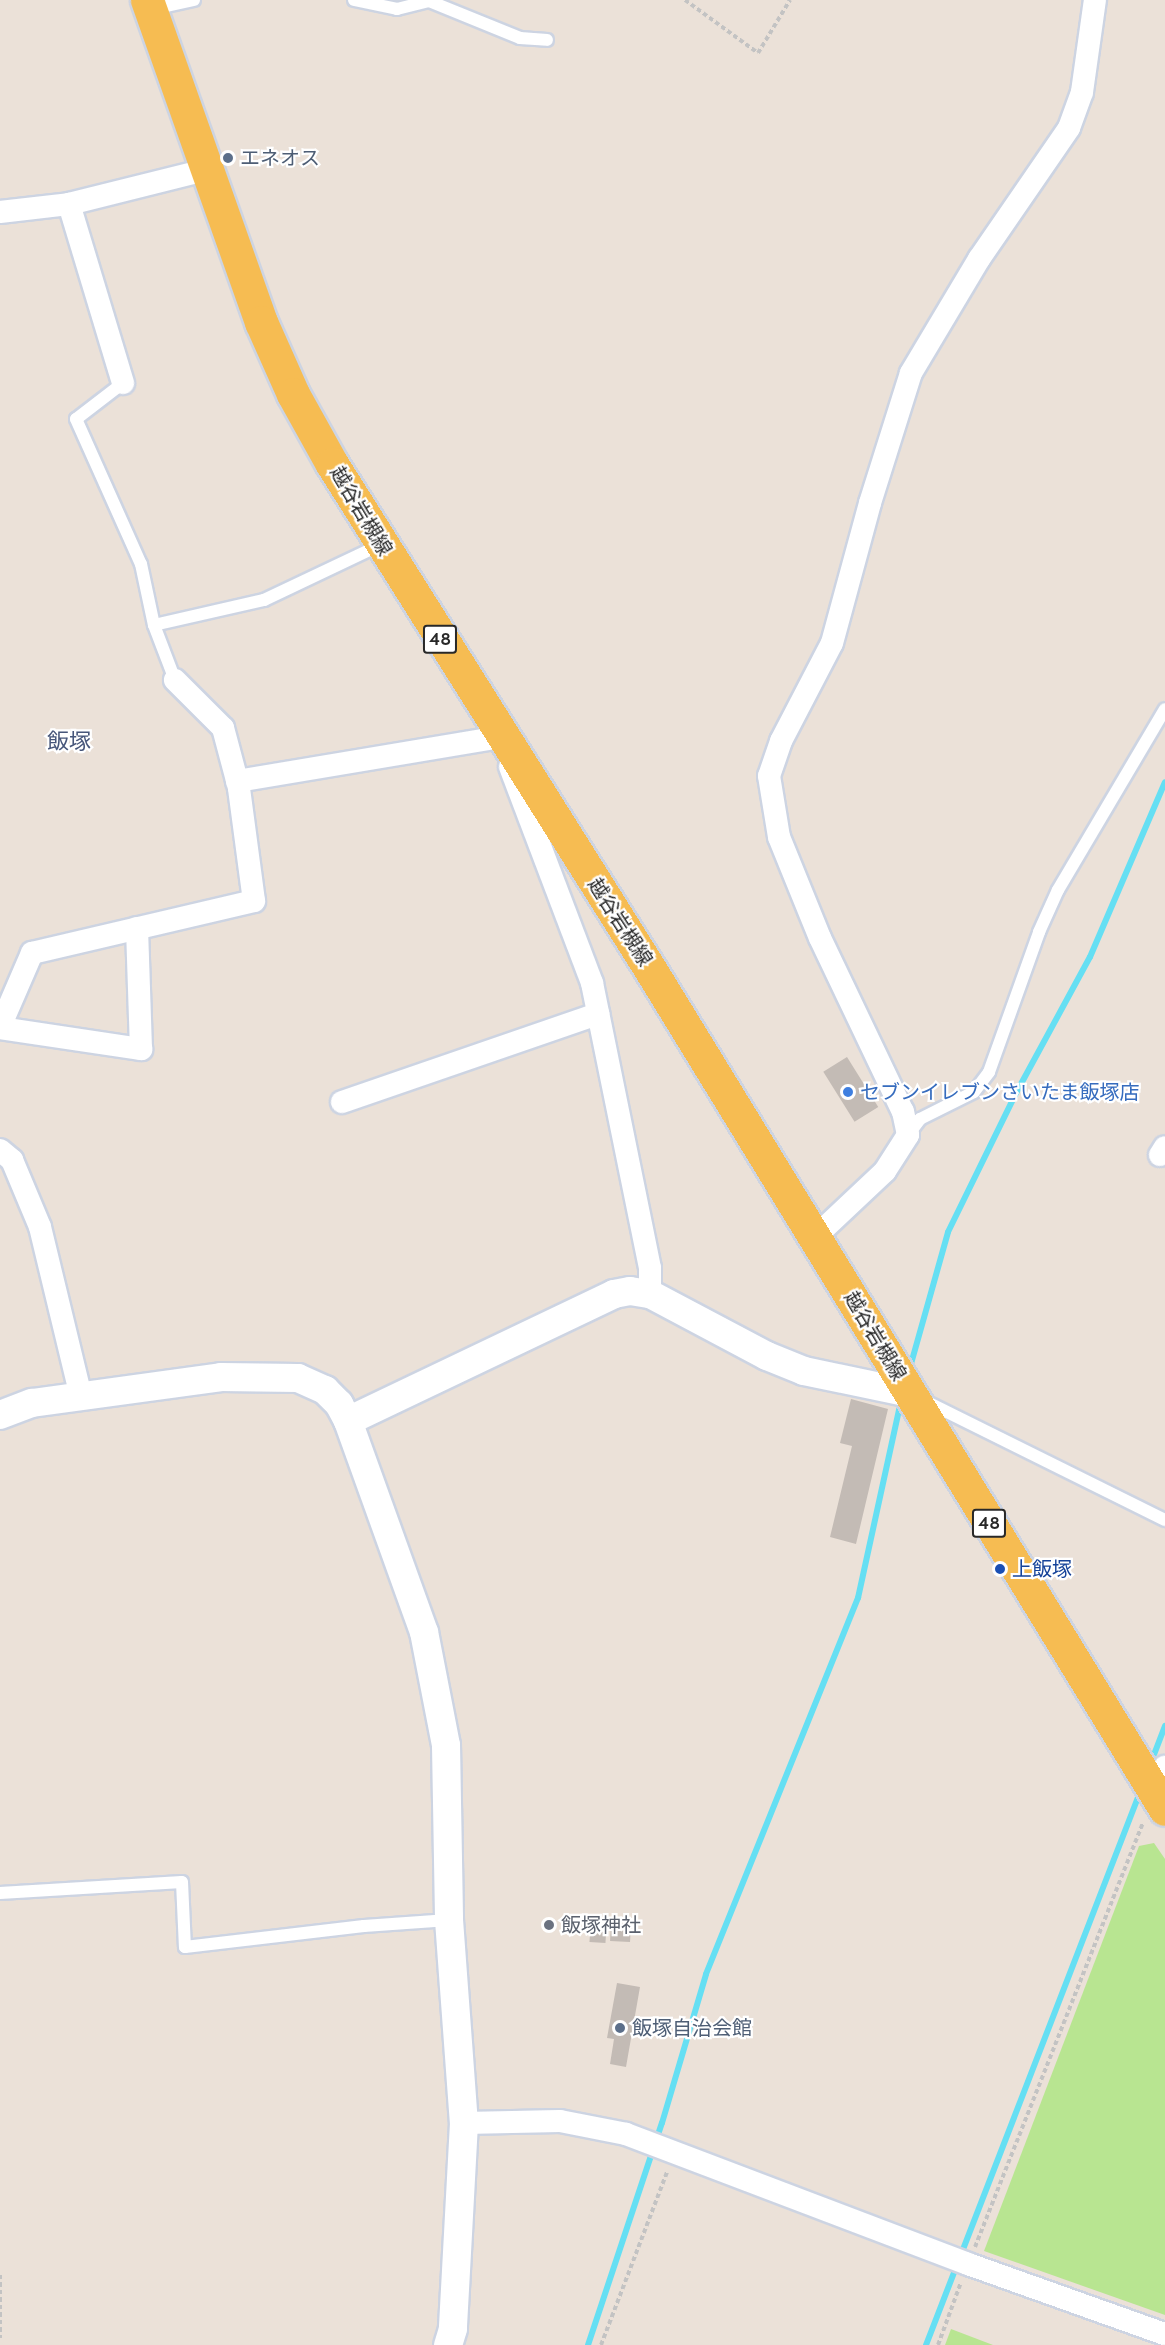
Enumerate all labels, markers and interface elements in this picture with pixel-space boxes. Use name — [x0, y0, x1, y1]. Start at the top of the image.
place label: エネオス — [240, 146, 320, 170]
marker: エネオス — [221, 151, 235, 165]
street label: 越谷岩槻線 — [325, 462, 397, 560]
road number: 48 — [422, 624, 458, 654]
district label: 飯塚 — [47, 729, 91, 755]
street label: 越谷岩槻線 — [583, 874, 657, 970]
place label: セブンイレブンさいたま飯塚店 — [860, 1080, 1140, 1104]
marker: セブンイレブンさいたま飯塚店 — [841, 1085, 855, 1099]
street label: 越谷岩槻線 — [839, 1287, 911, 1385]
road number: 48 — [971, 1508, 1007, 1538]
place label: 上飯塚 — [1012, 1557, 1072, 1581]
marker: 上飯塚 — [993, 1562, 1007, 1576]
place label: 飯塚神社 — [561, 1913, 641, 1937]
marker: 飯塚神社 — [542, 1918, 556, 1932]
place label: 飯塚自治会館 — [632, 2016, 752, 2040]
marker: 飯塚自治会館 — [613, 2021, 627, 2035]

